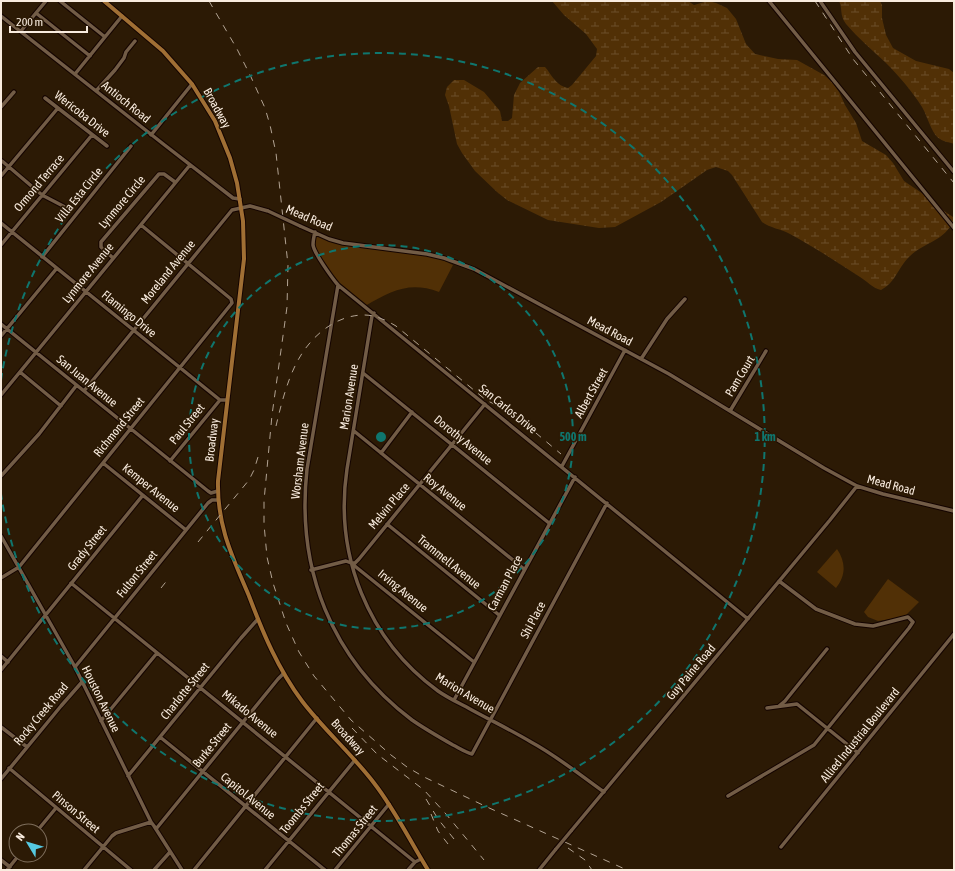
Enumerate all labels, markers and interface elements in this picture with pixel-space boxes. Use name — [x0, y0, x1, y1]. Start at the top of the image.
scale bar — [10, 8, 87, 34]
text: 200 m — [16, 15, 43, 29]
street label: Antioch Road — [99, 78, 153, 126]
street label: Broadway — [200, 85, 234, 131]
street label: Wericoba Drive — [52, 88, 112, 140]
street label: Ormond Terrace — [11, 152, 67, 214]
street label: Villa Esta Circle — [53, 165, 105, 225]
street label: Lynmore Circle — [96, 173, 148, 231]
street label: Mead Road — [284, 202, 334, 234]
street label: Moreland Avenue — [138, 237, 198, 307]
street label: Lynmore Avenue — [60, 240, 116, 306]
street label: Flamingo Drive — [99, 288, 159, 340]
street label: Mead Road — [585, 313, 635, 349]
street label: San Juan Avenue — [54, 352, 120, 410]
street label: Pam Court — [722, 353, 758, 399]
street label: Marion Avenue — [337, 363, 361, 431]
street label: Albert Street — [572, 365, 611, 420]
street label: San Carlos Drive — [476, 381, 540, 437]
street label: Richmond Street — [91, 394, 148, 460]
street label: Paul Street — [166, 400, 208, 447]
street label: Dorothy Avenue — [431, 412, 495, 468]
street label: Broadway — [202, 417, 222, 463]
street label: Worsham Avenue — [288, 422, 312, 500]
centre of rings — [374, 430, 388, 444]
text: 500 m — [559, 430, 587, 444]
text: 1 km — [754, 430, 776, 444]
street label: Kemper Avenue — [120, 461, 182, 515]
street label: Roy Avenue — [421, 470, 469, 514]
street label: Mead Road — [865, 472, 917, 498]
street label: Melvin Place — [366, 480, 412, 532]
street label: Grady Street — [65, 522, 110, 573]
street label: Trammell Avenue — [415, 532, 483, 592]
street label: Fulton Street — [114, 547, 161, 600]
street label: Carman Place — [485, 553, 525, 613]
street label: Irving Avenue — [375, 567, 431, 615]
street label: Shi Place — [517, 599, 549, 641]
street label: Guy Paine Road — [664, 641, 718, 703]
street label: Charlotte Street — [158, 659, 213, 722]
street label: Houston Avenue — [79, 663, 123, 735]
street label: Marion Avenue — [433, 670, 497, 716]
street label: Rocky Creek Road — [11, 680, 71, 748]
street label: Allied Industrial Boulevard — [818, 685, 902, 785]
street label: Mikado Avenue — [219, 687, 281, 741]
street label: Broadway — [328, 716, 368, 758]
street label: Burke Street — [190, 719, 235, 770]
street label: Capitol Avenue — [218, 770, 278, 822]
street label: Toombs Street — [277, 779, 327, 837]
street label: Pinson Street — [49, 788, 103, 836]
street label: Thomas Street — [330, 802, 381, 860]
north arrow — [8, 823, 48, 863]
text: N — [13, 831, 27, 843]

